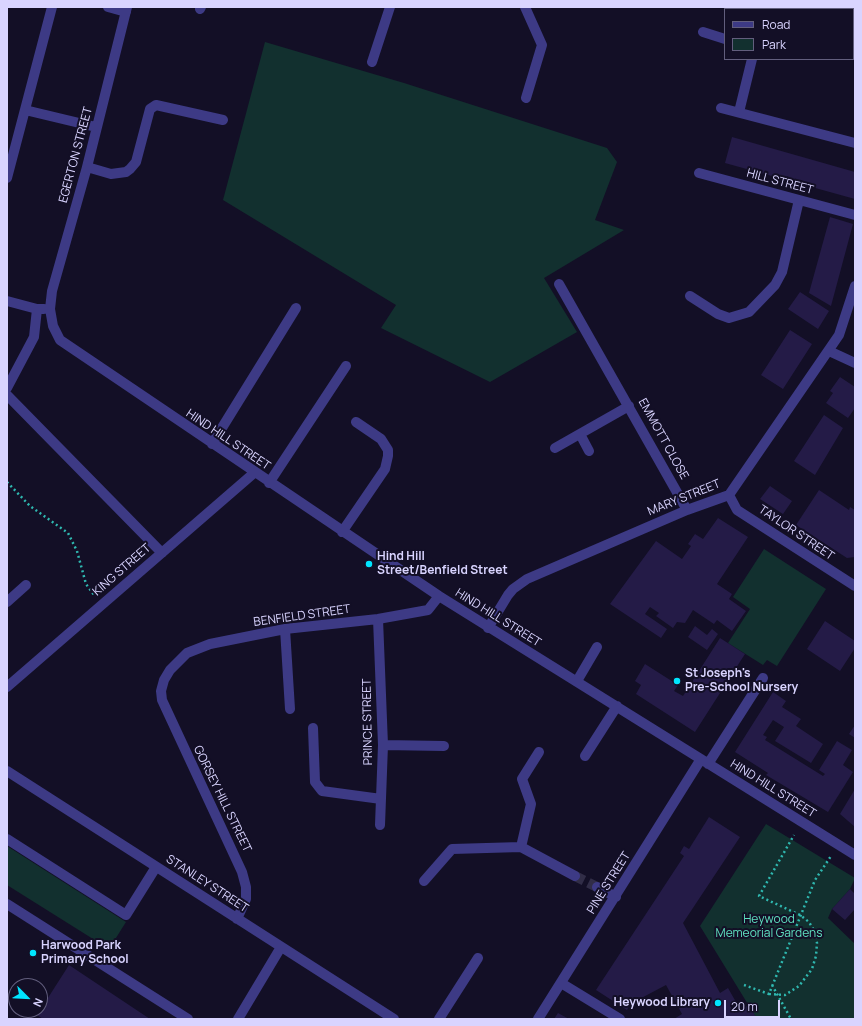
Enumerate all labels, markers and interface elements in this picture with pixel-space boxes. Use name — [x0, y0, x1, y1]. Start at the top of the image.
legend — [724, 8, 854, 60]
text: Road — [762, 16, 790, 33]
text: Park — [762, 36, 786, 53]
street label: EGERTON STREET — [56, 105, 96, 205]
street label: HILL STREET — [745, 166, 815, 198]
street label: EMMOTT CLOSE — [635, 396, 691, 482]
street label: HIND HILL STREET — [183, 407, 273, 473]
street label: MARY STREET — [646, 477, 722, 519]
street label: TAYLOR STREET — [756, 502, 836, 564]
street label: KING STREET — [90, 541, 154, 599]
place label: Hind Hill Street/Benfield Street — [377, 550, 508, 578]
marker: Hind Hill Street/Benfield Street — [364, 559, 374, 569]
street label: HIND HILL STREET — [452, 586, 544, 650]
street label: BENFIELD STREET — [253, 602, 351, 630]
place label: St Joseph's Pre-School Nursery — [685, 667, 798, 695]
marker: St Joseph's Pre-School Nursery — [672, 676, 682, 686]
street label: PRINCE STREET — [360, 679, 376, 765]
street label: GORSEY HILL STREET — [190, 743, 254, 855]
street label: HIND HILL STREET — [727, 757, 819, 821]
street label: PINE STREET — [584, 849, 634, 917]
street label: STANLEY STREET — [163, 852, 251, 916]
park label: Heywood Memeorial Gardens — [716, 913, 822, 941]
place label: Harwood Park Primary School — [41, 939, 129, 967]
marker: Harwood Park Primary School — [28, 948, 38, 958]
north arrow — [8, 978, 48, 1018]
scale bar — [726, 992, 782, 1018]
text: N — [30, 996, 47, 1009]
place label: Heywood Library — [613, 996, 710, 1010]
marker: Heywood Library — [713, 998, 723, 1008]
text: 20 m — [731, 998, 758, 1015]

